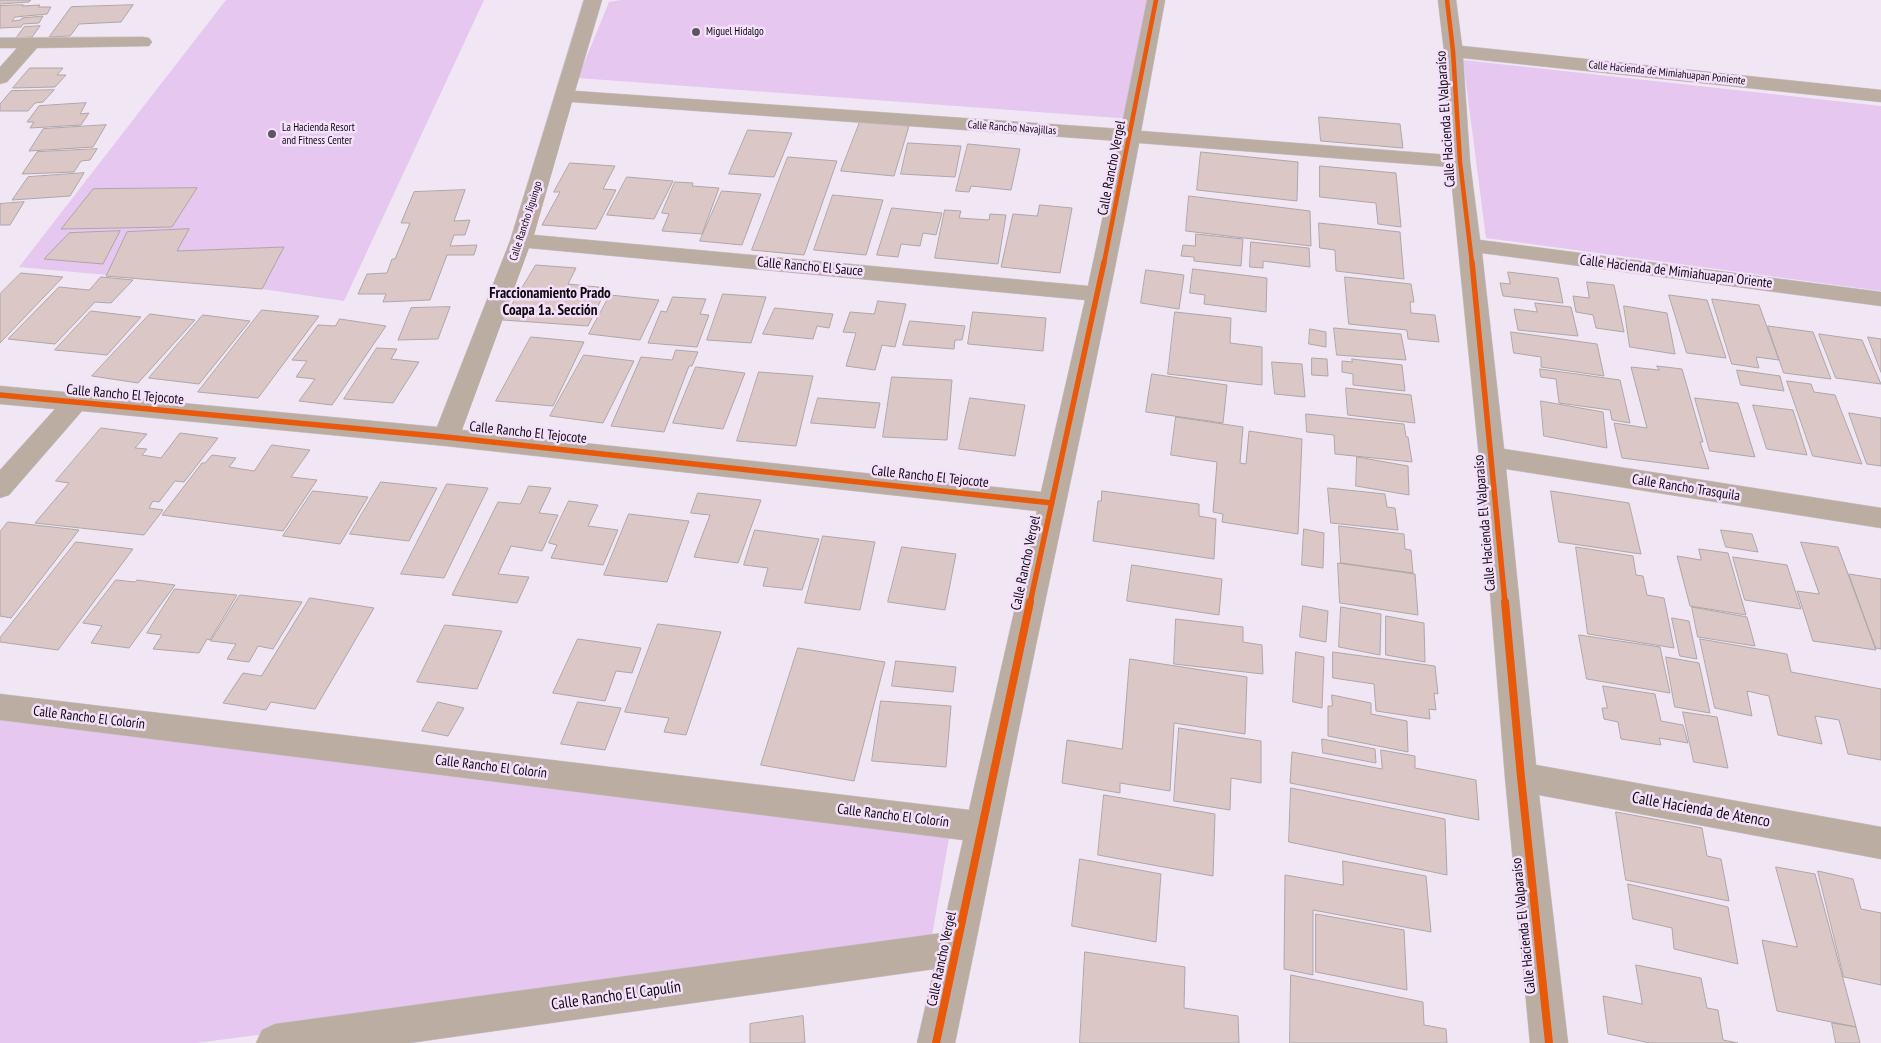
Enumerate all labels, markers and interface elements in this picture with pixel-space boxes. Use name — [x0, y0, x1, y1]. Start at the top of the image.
place label: Miguel Hidalgo — [706, 25, 764, 39]
marker: Miguel Hidalgo — [690, 26, 702, 38]
street label: Calle Hacienda El Valparaíso — [1433, 50, 1459, 188]
street label: Calle Hacienda de Mimiahuapan Poniente — [1588, 58, 1746, 88]
street label: Calle Rancho Navajillas — [967, 118, 1057, 138]
street label: Calle Rancho Vergel — [1095, 119, 1129, 217]
place label: La Hacienda Resort and Fitness Center — [282, 121, 355, 147]
marker: La Hacienda Resort and Fitness Center — [266, 128, 278, 140]
street label: Calle Rancho Jiguingo — [507, 180, 545, 262]
street label: Calle Hacienda de Mimiahuapan Oriente — [1579, 252, 1773, 292]
street label: Calle Rancho El Sauce — [756, 254, 864, 280]
district label: Fraccionamiento Prado Coapa 1a. Sección — [489, 285, 611, 320]
street label: Calle Rancho El Tejocote — [66, 381, 184, 409]
street label: Calle Rancho El Tejocote — [468, 418, 588, 448]
street label: Calle Hacienda El Valparaíso — [1471, 454, 1499, 592]
street label: Calle Rancho El Tejocote — [870, 462, 990, 492]
street label: Calle Rancho Trasquila — [1631, 471, 1741, 505]
street label: Calle Rancho Vergel — [1008, 514, 1044, 612]
street label: Calle Rancho El Colorín — [32, 703, 146, 733]
street label: Calle Rancho El Colorín — [434, 752, 548, 782]
street label: Calle Hacienda de Atenco — [1630, 788, 1772, 832]
street label: Calle Rancho El Colorín — [836, 801, 950, 831]
street label: Calle Hacienda El Valparaíso — [1508, 857, 1540, 995]
street label: Calle Rancho Vergel — [924, 910, 960, 1008]
street label: Calle Rancho El Capulín — [550, 977, 682, 1015]

